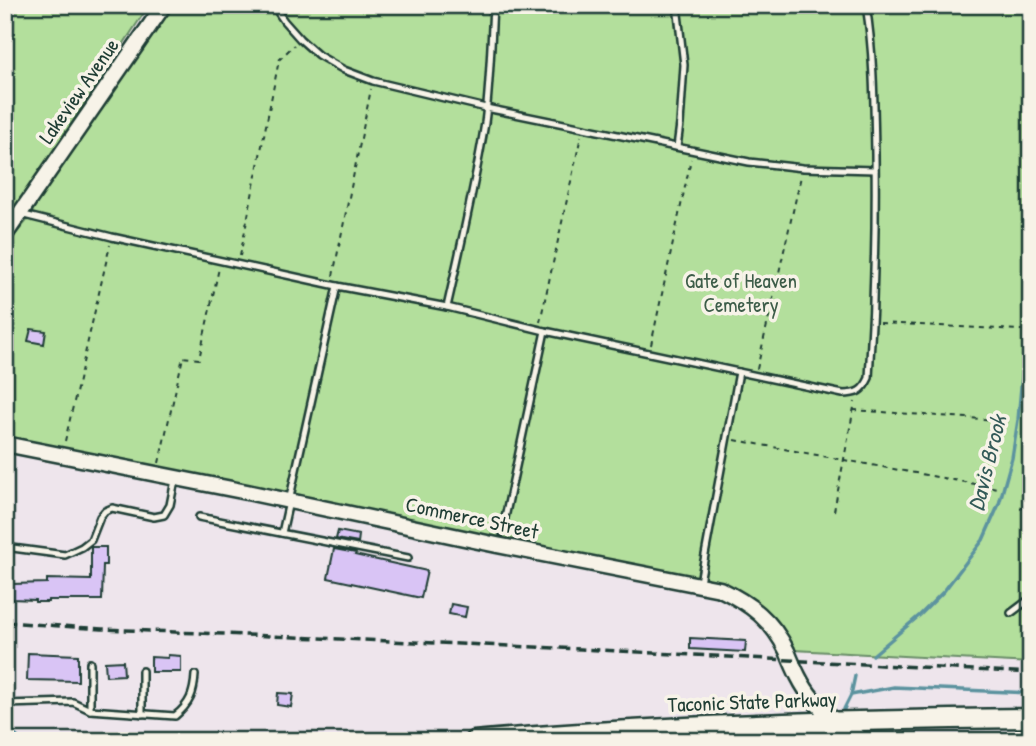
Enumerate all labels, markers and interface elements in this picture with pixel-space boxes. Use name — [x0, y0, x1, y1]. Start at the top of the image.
street label: Lakeview Avenue — [32, 32, 126, 149]
park label: Gate of Heaven Cemetery — [685, 266, 797, 319]
water label: Davis Brook — [960, 410, 1014, 514]
street label: Commerce Street — [403, 489, 542, 546]
street label: Taconic State Parkway — [667, 684, 837, 719]

